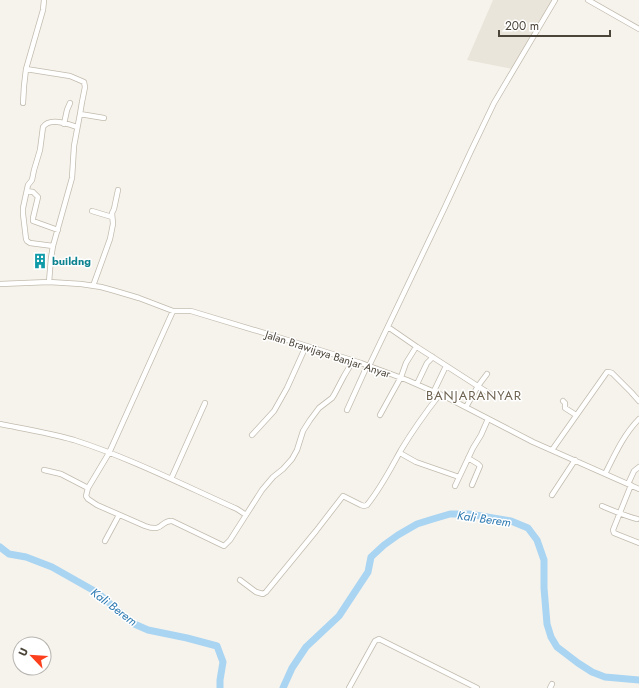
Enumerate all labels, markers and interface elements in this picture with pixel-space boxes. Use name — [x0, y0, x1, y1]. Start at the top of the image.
scale bar — [499, 12, 610, 38]
text: 200 m — [505, 17, 539, 35]
building icon: buildng — [31, 252, 49, 270]
place label: buildng — [52, 253, 91, 269]
street label: Jalan Brawijaya Banjar Anyar — [261, 326, 393, 382]
district label: BANJARANYAR — [426, 386, 522, 405]
water label: Kali Berem — [456, 506, 512, 532]
water label: Kali Berem — [87, 584, 141, 630]
north arrow — [12, 636, 52, 676]
text: U — [14, 645, 32, 659]

